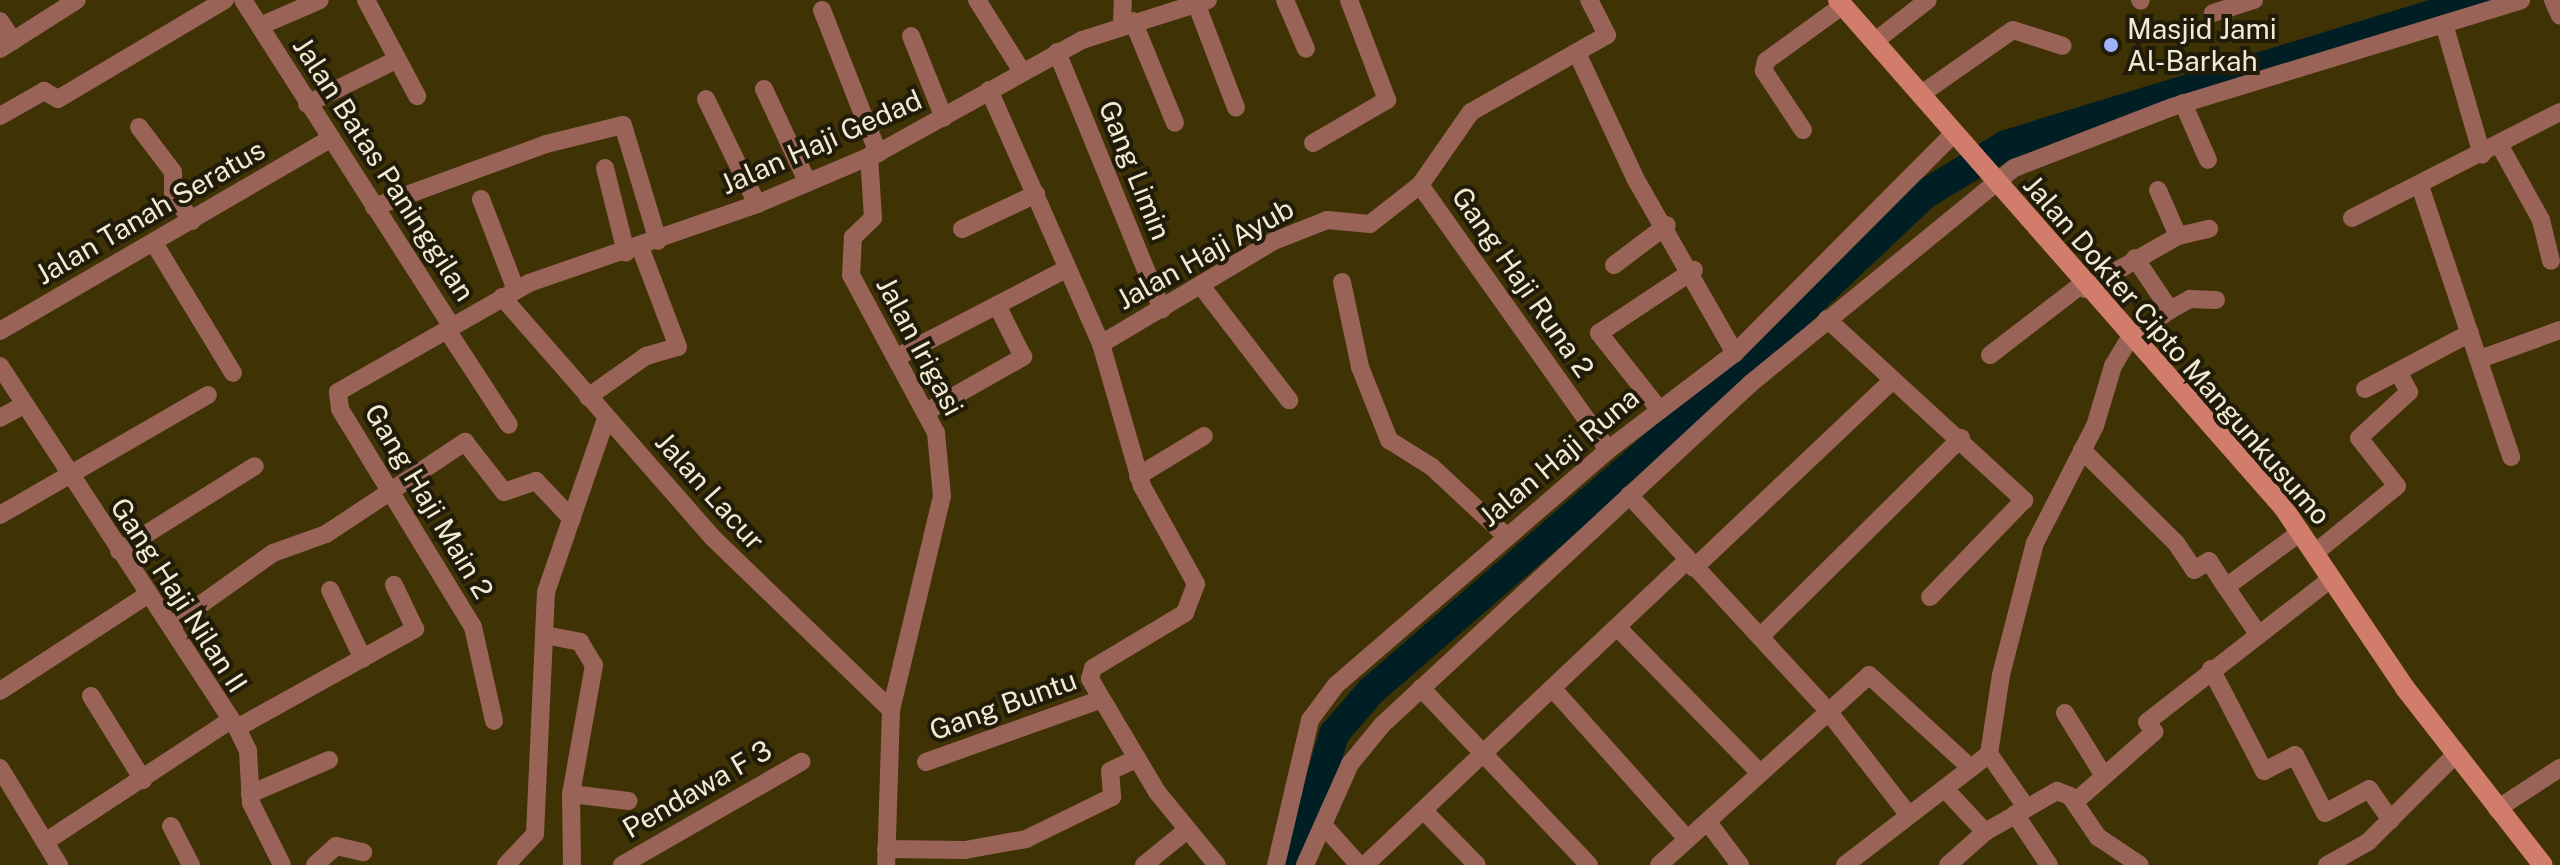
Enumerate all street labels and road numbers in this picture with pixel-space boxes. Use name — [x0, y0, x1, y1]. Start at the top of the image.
street label: Jalan Batas Paninggilan — [286, 31, 482, 307]
street label: Jalan Haji Gedad — [715, 83, 927, 201]
street label: Gang Limin — [1092, 95, 1178, 245]
street label: Jalan Tanah Seratus — [29, 133, 271, 291]
street label: Jalan Dokter Cipto Mangunkusumo — [2016, 169, 2338, 531]
street label: Gang Haji Runa 2 — [1445, 180, 1601, 384]
street label: Jalan Haji Ayub — [1110, 191, 1300, 317]
street label: Jalan Irigasi — [869, 271, 971, 421]
street label: Jalan Haji Runa — [1472, 380, 1646, 534]
street label: Gang Haji Main 2 — [358, 397, 500, 605]
street label: Jalan Lacur — [648, 425, 772, 557]
street label: Gang Haji Nilan II — [104, 491, 254, 699]
street label: Gang Buntu — [925, 663, 1081, 747]
street label: Pendawa F 3 — [617, 733, 777, 845]

